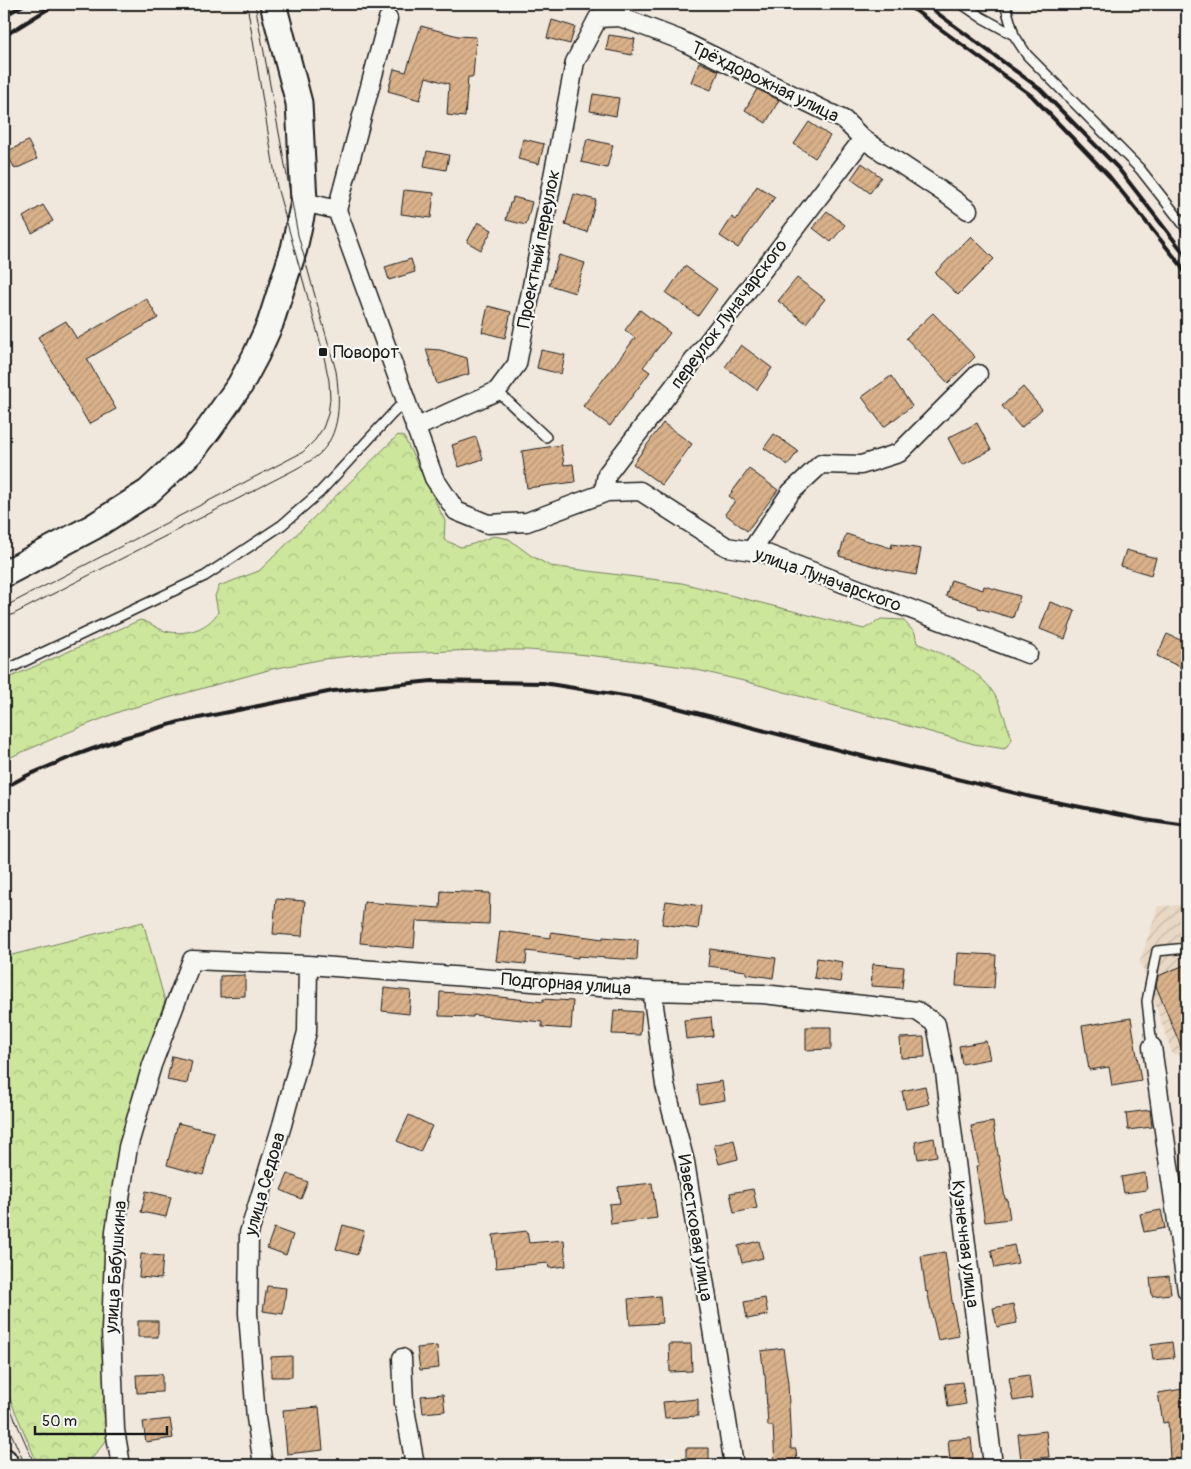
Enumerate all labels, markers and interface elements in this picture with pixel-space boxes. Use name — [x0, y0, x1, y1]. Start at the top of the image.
street label: Трёхдорожная улица — [687, 36, 843, 128]
street label: Проектный переулок — [512, 168, 566, 330]
street label: переулок Луначарского — [665, 234, 793, 393]
place label: Поворот — [333, 341, 399, 364]
marker: Поворот — [317, 346, 329, 358]
street label: улица Луначарского — [751, 542, 905, 617]
street label: Подгорная улица — [500, 968, 632, 1000]
street label: улица Седова — [239, 1130, 291, 1239]
street label: Известковая улица — [672, 1153, 718, 1303]
street label: Кузнечная улица — [946, 1179, 984, 1309]
street label: улица Бабушкина — [100, 1200, 132, 1335]
scale bar — [35, 1404, 168, 1436]
text: 50 m — [42, 1412, 77, 1431]

